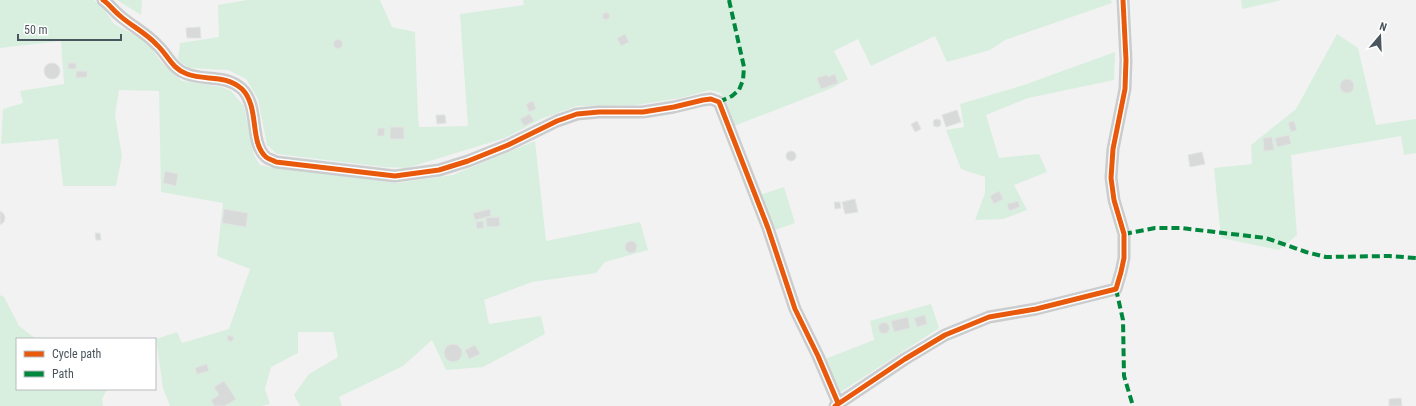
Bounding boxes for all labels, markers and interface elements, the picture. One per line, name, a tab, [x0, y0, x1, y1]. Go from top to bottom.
scale bar	[18, 16, 121, 42]
north arrow	[1360, 16, 1400, 56]
text: N	[1378, 20, 1389, 34]
text: 50 m	[24, 23, 48, 37]
legend	[16, 338, 156, 390]
text: Cycle path	[52, 347, 102, 361]
text: Path	[52, 367, 74, 381]

